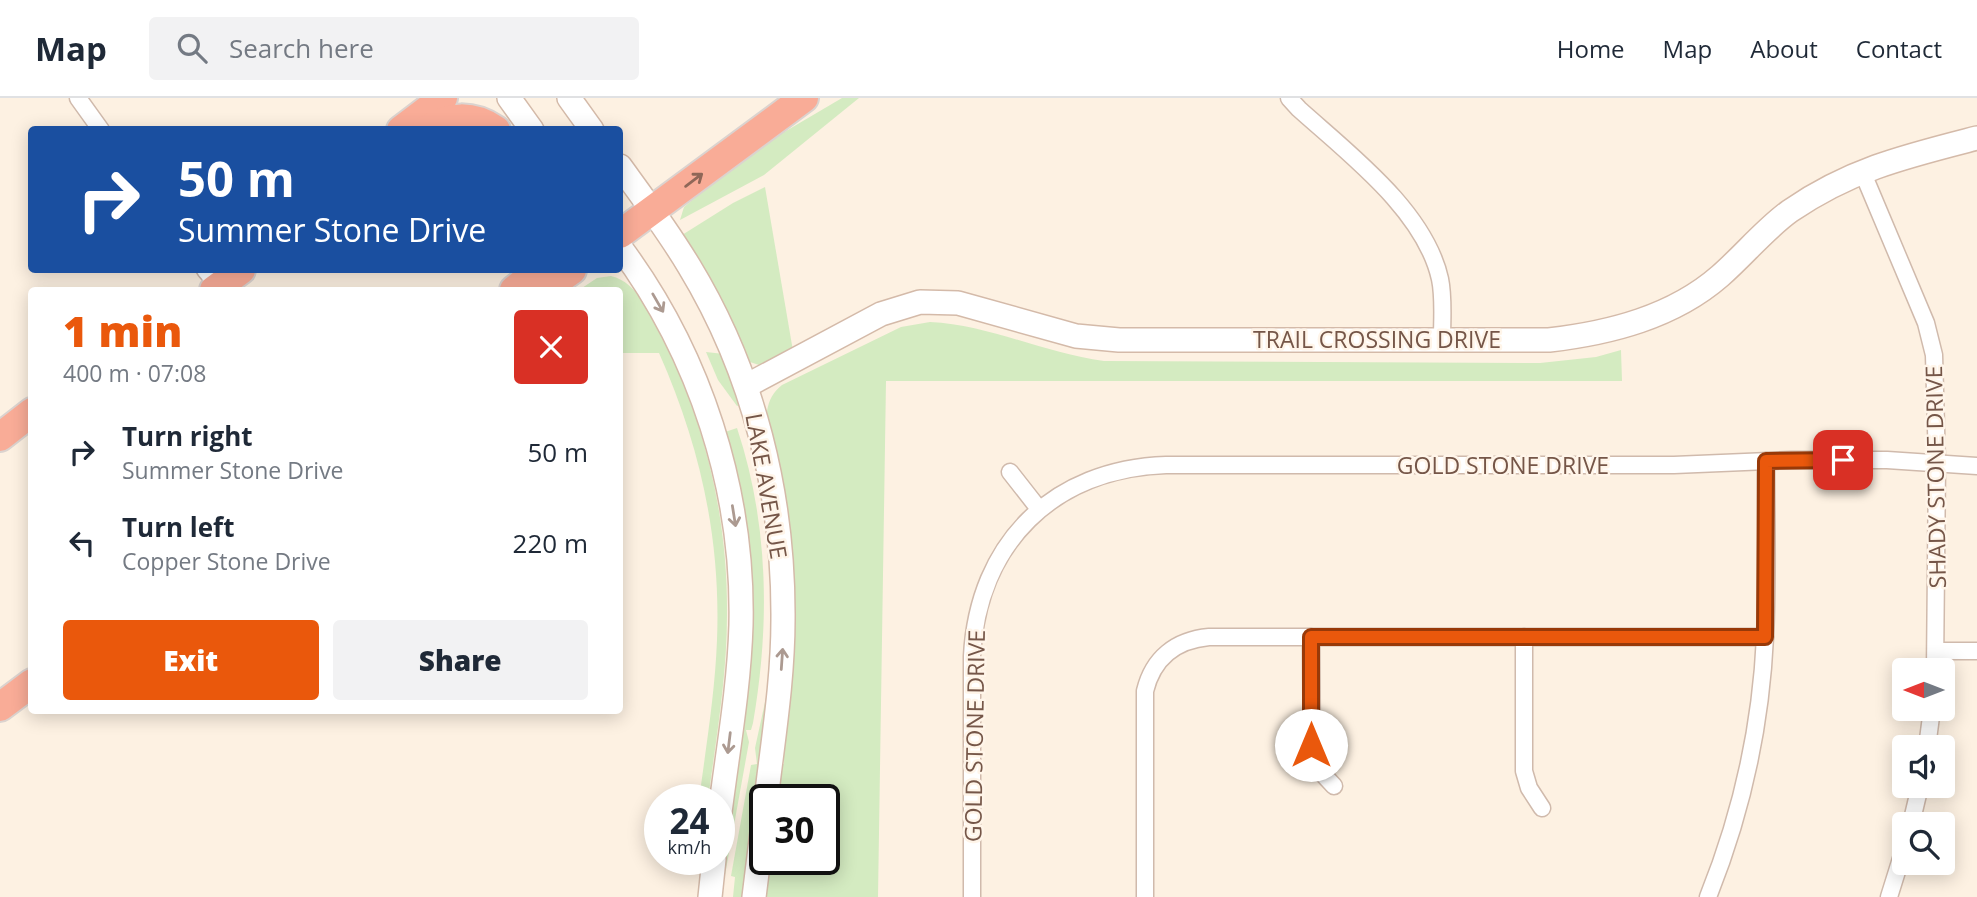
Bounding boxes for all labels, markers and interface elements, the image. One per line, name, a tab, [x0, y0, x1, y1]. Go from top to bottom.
search box	[149, 17, 639, 80]
text: Map	[35, 26, 107, 71]
icon: search	[173, 29, 211, 67]
text: Search here	[229, 30, 374, 66]
text: Home	[1557, 32, 1625, 65]
text: Map	[1663, 32, 1712, 65]
text: About	[1750, 32, 1818, 65]
text: Contact	[1856, 32, 1942, 65]
text: 50 m	[178, 145, 295, 211]
icon: right	[63, 154, 154, 245]
one-way arrow	[685, 172, 703, 187]
text: Summer Stone Drive	[178, 208, 486, 251]
one-way arrow	[651, 293, 665, 313]
text: 1 min	[63, 302, 182, 359]
button: close	[514, 310, 588, 384]
street label: TRAIL CROSSING DRIVE	[1253, 323, 1501, 355]
text: 400 m · 07:08	[63, 357, 206, 389]
street label: SHADY STONE DRIVE	[1917, 365, 1953, 589]
street label: LAKE AVENUE	[738, 411, 796, 561]
text: Turn right	[122, 418, 253, 454]
pin	[1813, 430, 1873, 490]
icon: right	[63, 433, 101, 471]
text: 50 m	[527, 434, 588, 470]
icon: arrive	[1824, 441, 1862, 479]
street label: GOLD STONE DRIVE	[1397, 449, 1609, 481]
text: Summer Stone Drive	[122, 454, 344, 486]
one-way arrow	[728, 505, 741, 527]
text: Turn left	[122, 509, 234, 545]
icon: left	[63, 524, 101, 562]
text: 220 m	[513, 525, 588, 561]
text: Copper Stone Drive	[122, 545, 331, 577]
button: Exit	[63, 620, 319, 700]
button: Share	[333, 620, 588, 700]
street label: GOLD STONE DRIVE	[956, 630, 992, 842]
one-way arrow	[776, 648, 789, 671]
north arrow	[1892, 658, 1955, 721]
map controls	[1892, 658, 1955, 875]
position arrow	[1274, 708, 1348, 782]
one-way arrow	[722, 731, 735, 754]
button: sound	[1892, 735, 1955, 798]
speed limit sign: 30	[749, 784, 840, 875]
text: 24	[669, 797, 710, 844]
button: search	[1892, 812, 1955, 875]
text: km/h	[668, 835, 711, 859]

